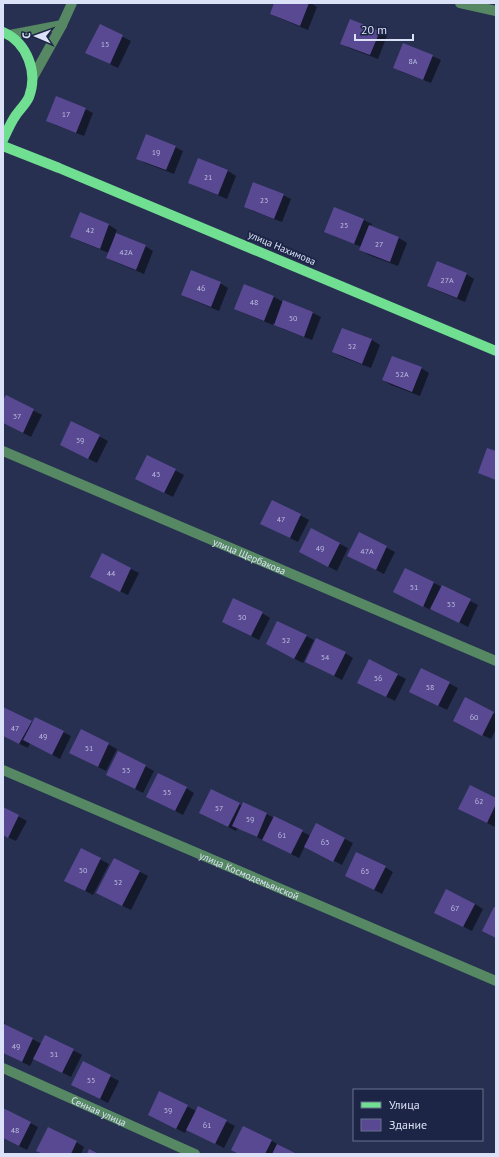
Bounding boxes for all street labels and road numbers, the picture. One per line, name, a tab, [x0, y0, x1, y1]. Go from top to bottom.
street label: улица Нахимова	[246, 228, 318, 268]
street label: улица Щербакова	[211, 535, 288, 577]
street label: улица Космодемьянской	[198, 848, 301, 902]
street label: Сенная улица	[69, 1093, 129, 1129]

